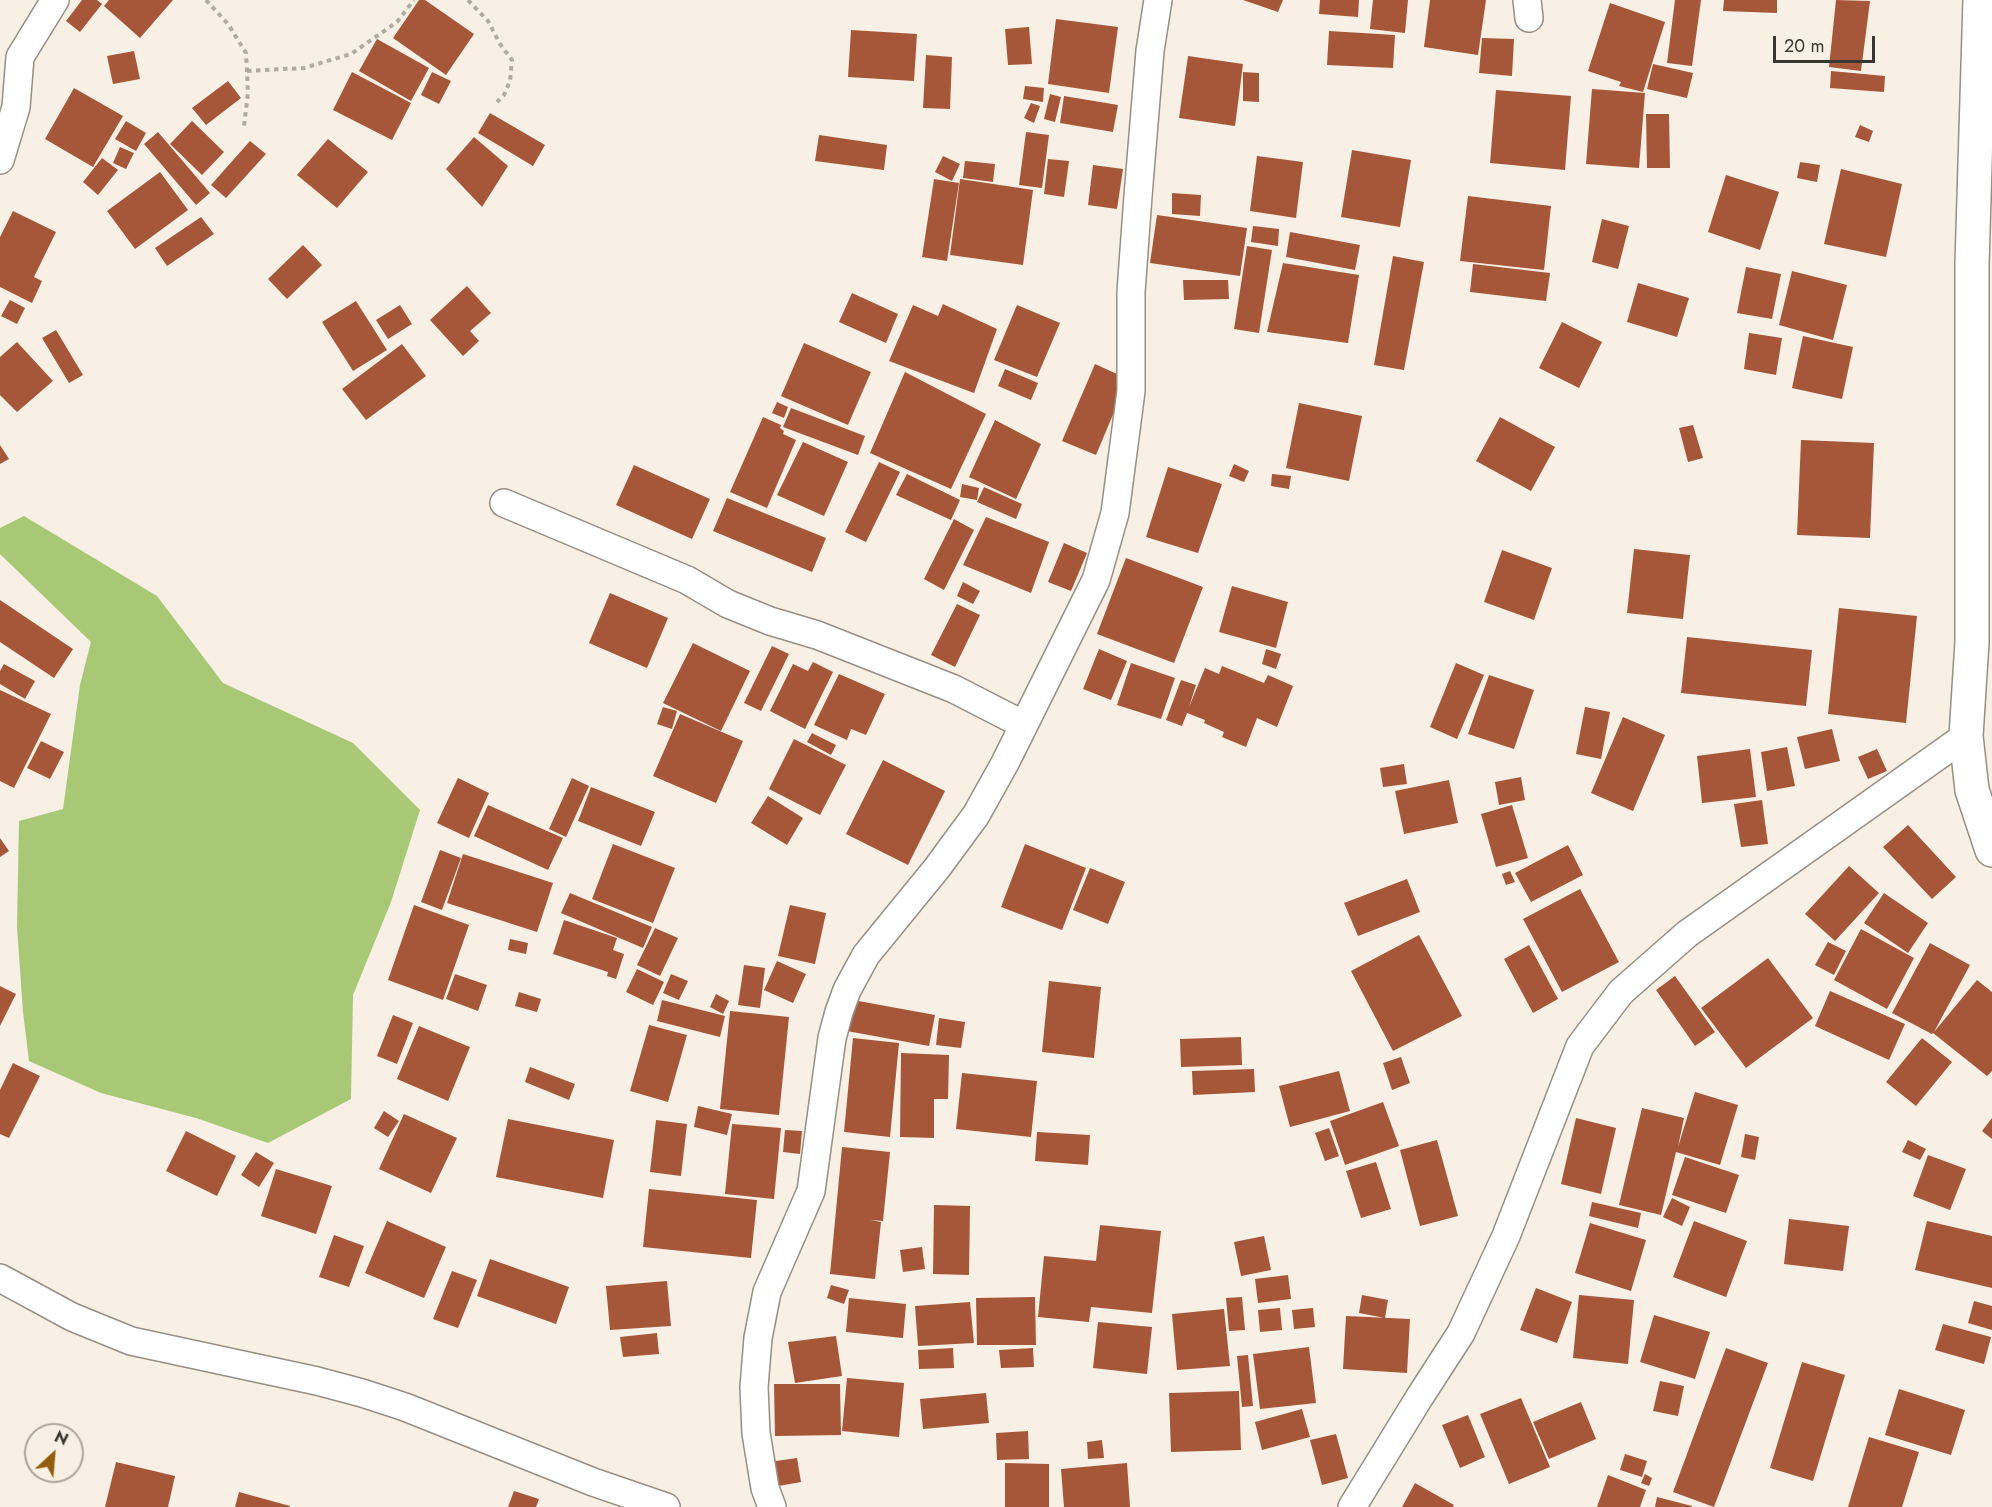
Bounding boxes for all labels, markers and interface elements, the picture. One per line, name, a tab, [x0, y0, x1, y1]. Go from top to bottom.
scale bar	[1776, 24, 1878, 62]
text: 20 m	[1784, 33, 1824, 59]
north arrow	[24, 1423, 84, 1483]
text: N	[50, 1425, 72, 1451]

